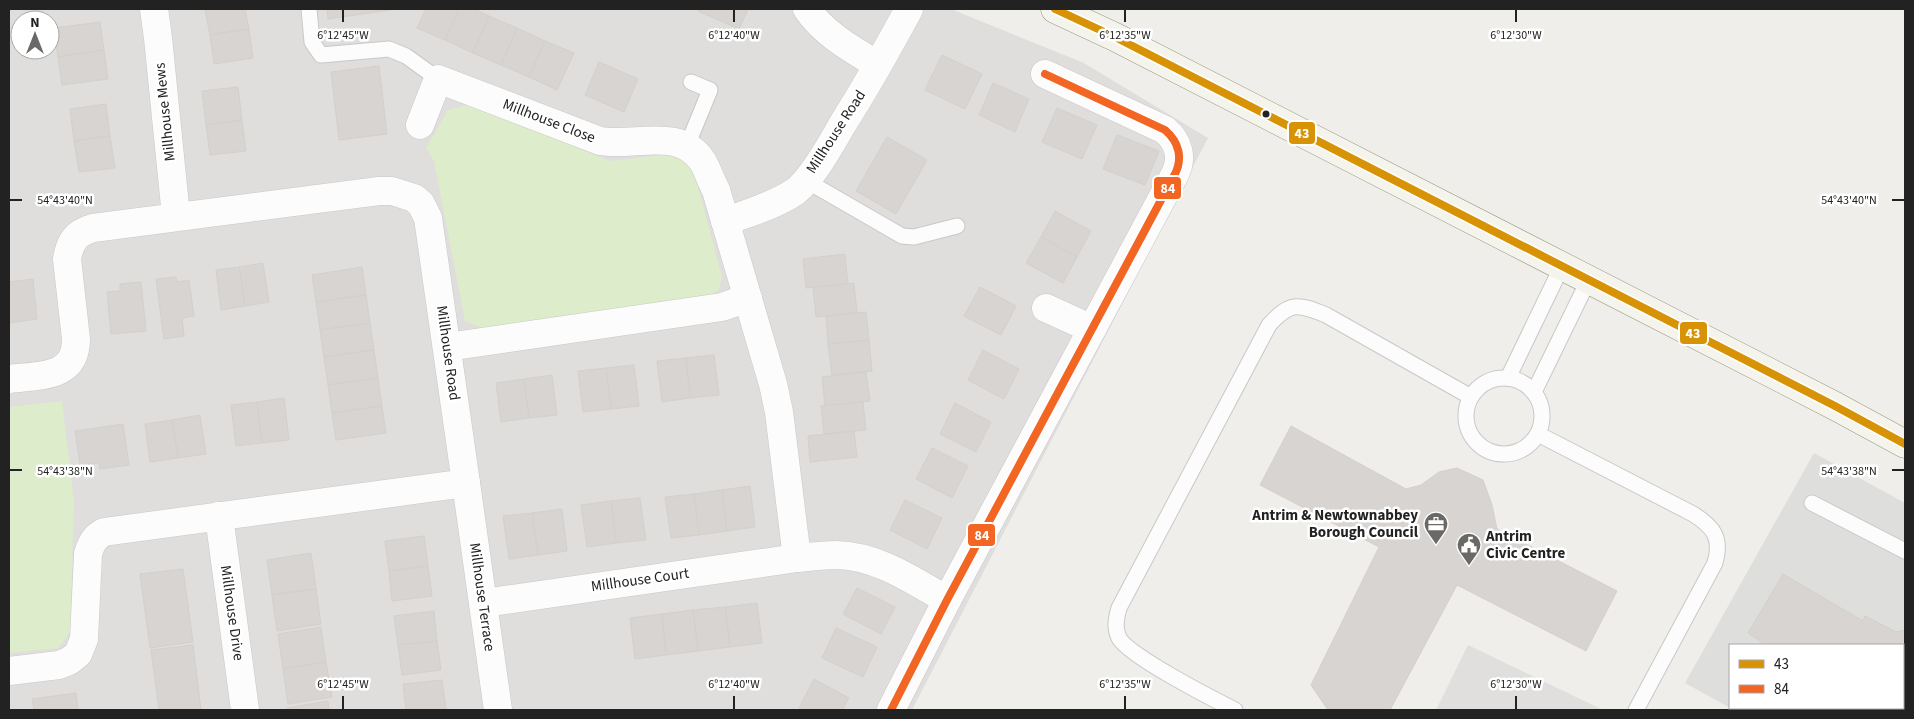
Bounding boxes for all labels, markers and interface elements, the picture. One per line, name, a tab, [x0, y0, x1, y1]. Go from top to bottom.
north arrow	[10, 10, 60, 60]
text: N	[30, 13, 40, 33]
text: 6°12'45"W	[317, 27, 369, 44]
text: 6°12'40"W	[708, 27, 760, 44]
text: 6°12'35"W	[1099, 27, 1151, 44]
text: 6°12'30"W	[1490, 27, 1542, 44]
street label: Millhouse Mews	[149, 62, 181, 162]
street label: Millhouse Road	[801, 86, 871, 178]
street label: Millhouse Close	[500, 94, 598, 148]
unlabelled marker	[1261, 109, 1271, 119]
line badge: 43	[1288, 121, 1316, 145]
text: 43	[1295, 124, 1309, 144]
line badge: 84	[1153, 176, 1182, 200]
text: 84	[1161, 179, 1176, 199]
text: 54°43'40"N	[37, 192, 93, 209]
text: 54°43'40"N	[1821, 192, 1877, 209]
street label: Millhouse Road	[431, 304, 465, 402]
line badge: 43	[1679, 321, 1708, 345]
text: 43	[1686, 324, 1700, 344]
text: 54°43'38"N	[37, 463, 93, 480]
text: 54°43'38"N	[1821, 463, 1877, 480]
place label: Antrim & Newtownabbey Borough Council	[1251, 505, 1419, 543]
office icon: Antrim & Newtownabbey Borough Council	[1423, 511, 1449, 545]
line badge: 84	[967, 523, 996, 547]
text: 84	[975, 526, 990, 546]
place label: Antrim Civic Centre	[1485, 526, 1566, 564]
public building icon: Antrim Civic Centre	[1456, 532, 1482, 566]
street label: Millhouse Terrace	[464, 541, 500, 653]
street label: Millhouse Court	[590, 563, 690, 597]
street label: Millhouse Drive	[215, 564, 249, 662]
legend	[1729, 644, 1904, 709]
text: 43	[1774, 654, 1789, 675]
text: 6°12'45"W	[317, 676, 369, 693]
text: 6°12'40"W	[708, 676, 760, 693]
text: 6°12'35"W	[1099, 676, 1151, 693]
text: 6°12'30"W	[1490, 676, 1542, 693]
text: 84	[1774, 679, 1789, 700]

